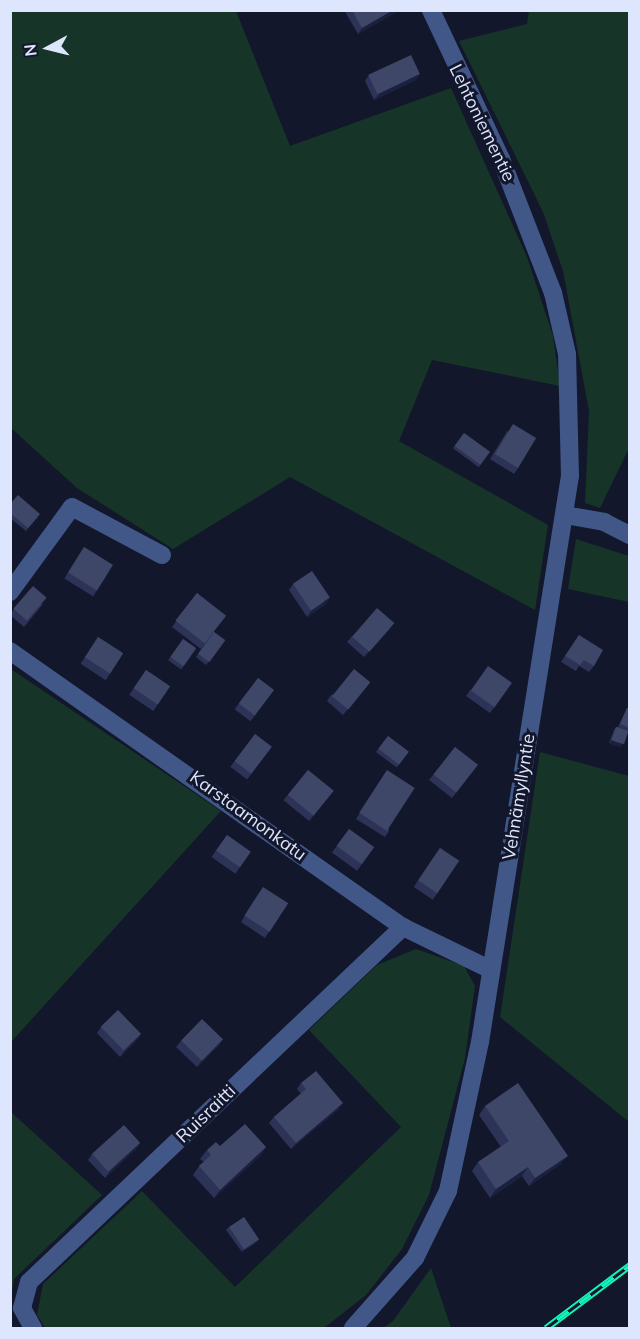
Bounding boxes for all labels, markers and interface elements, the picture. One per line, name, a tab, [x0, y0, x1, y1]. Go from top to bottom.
north arrow	[18, 18, 78, 78]
text: N	[19, 43, 41, 57]
street label: Lehtoniementie	[444, 61, 520, 185]
street label: Vehnämyllyntie	[498, 732, 540, 862]
street label: Karstaamonkatu	[186, 767, 310, 865]
street label: Ruisraitti	[172, 1080, 240, 1148]

